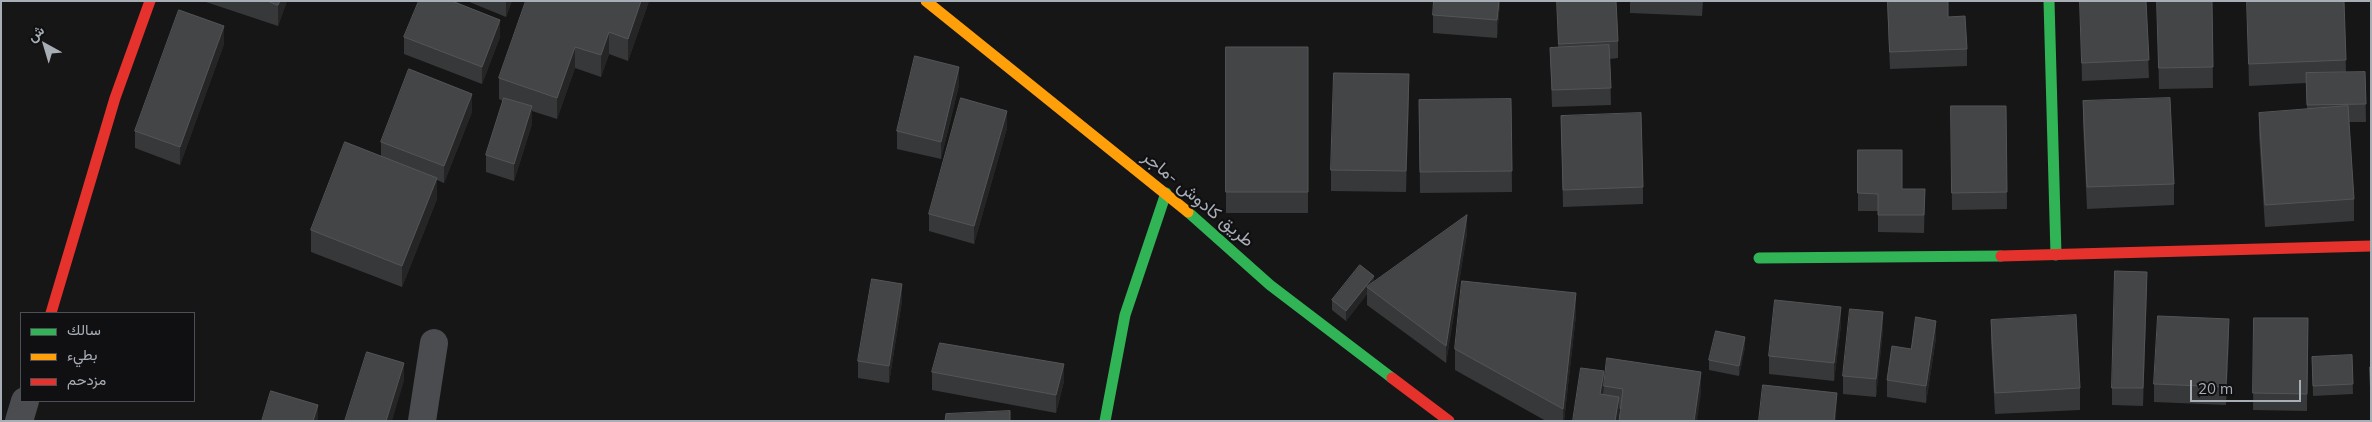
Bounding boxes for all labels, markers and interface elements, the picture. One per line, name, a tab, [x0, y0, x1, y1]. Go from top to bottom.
north arrow	[20, 20, 70, 70]
text: ش	[23, 21, 48, 46]
street label: طريق كادوش -ماجر	[1138, 146, 1258, 252]
legend	[20, 312, 195, 402]
text: سالك	[67, 320, 101, 339]
text: بطيء	[67, 345, 97, 364]
text: مزدحم	[67, 370, 106, 389]
scale bar	[2192, 370, 2303, 402]
text: 20 m	[2198, 379, 2233, 398]

